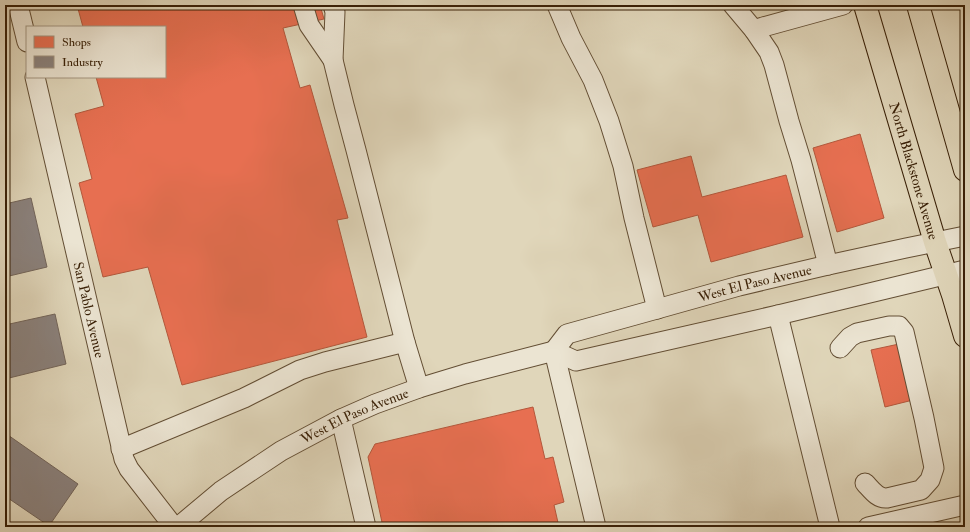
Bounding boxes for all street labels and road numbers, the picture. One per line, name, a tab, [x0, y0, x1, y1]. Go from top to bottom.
street label: North Blackstone Avenue	[886, 100, 942, 242]
street label: San Pablo Avenue	[70, 260, 109, 360]
street label: West El Paso Avenue	[695, 261, 813, 306]
street label: West El Paso Avenue	[297, 384, 411, 448]

